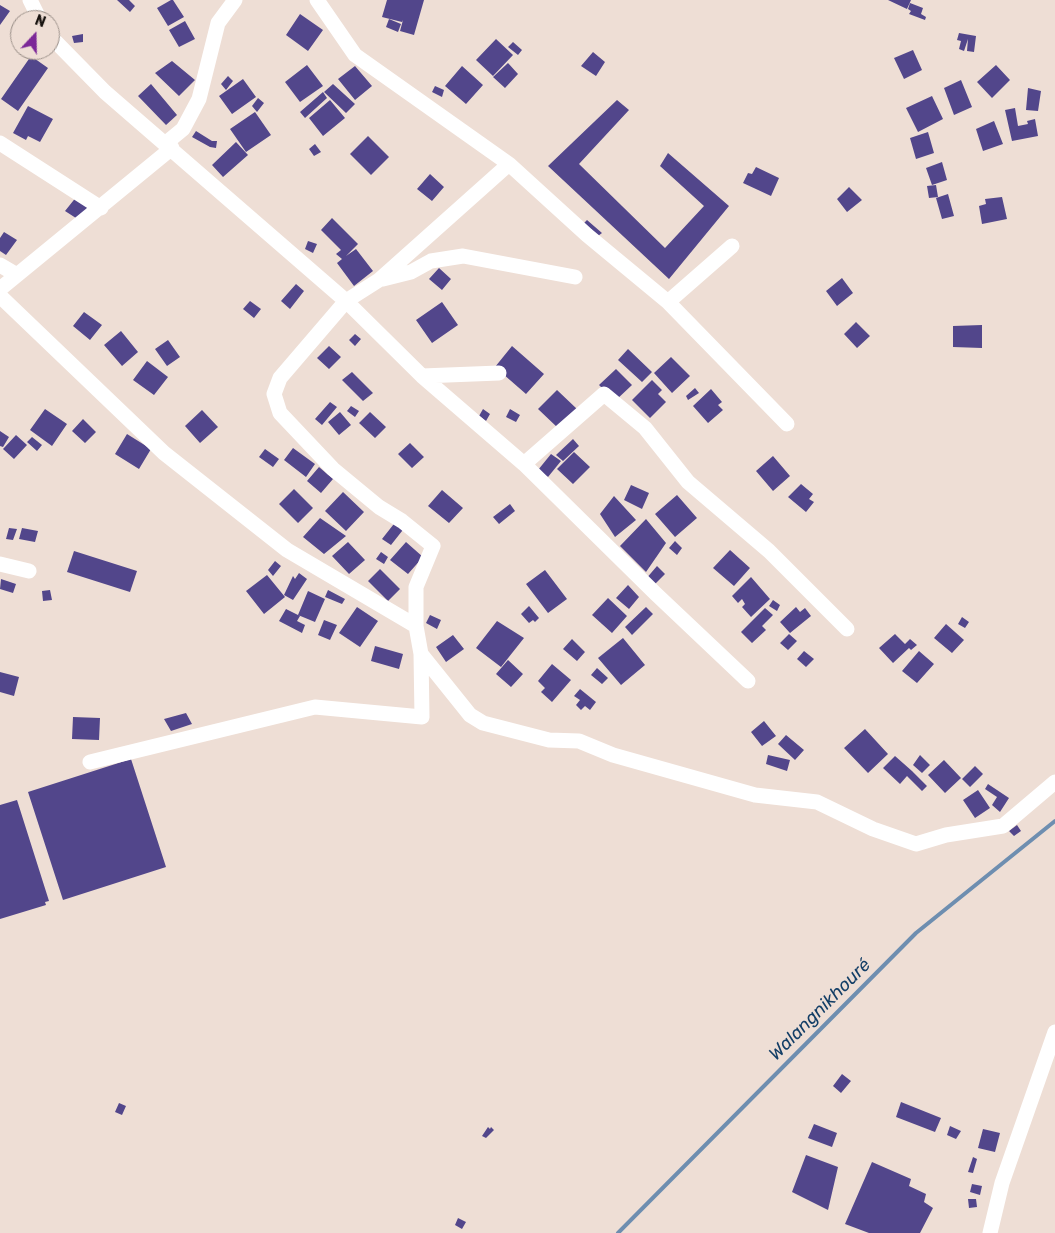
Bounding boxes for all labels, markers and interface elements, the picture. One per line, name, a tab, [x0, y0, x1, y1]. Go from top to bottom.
north arrow	[10, 10, 60, 60]
text: N	[32, 12, 48, 31]
water label: Walangnikhouré	[765, 955, 875, 1065]

